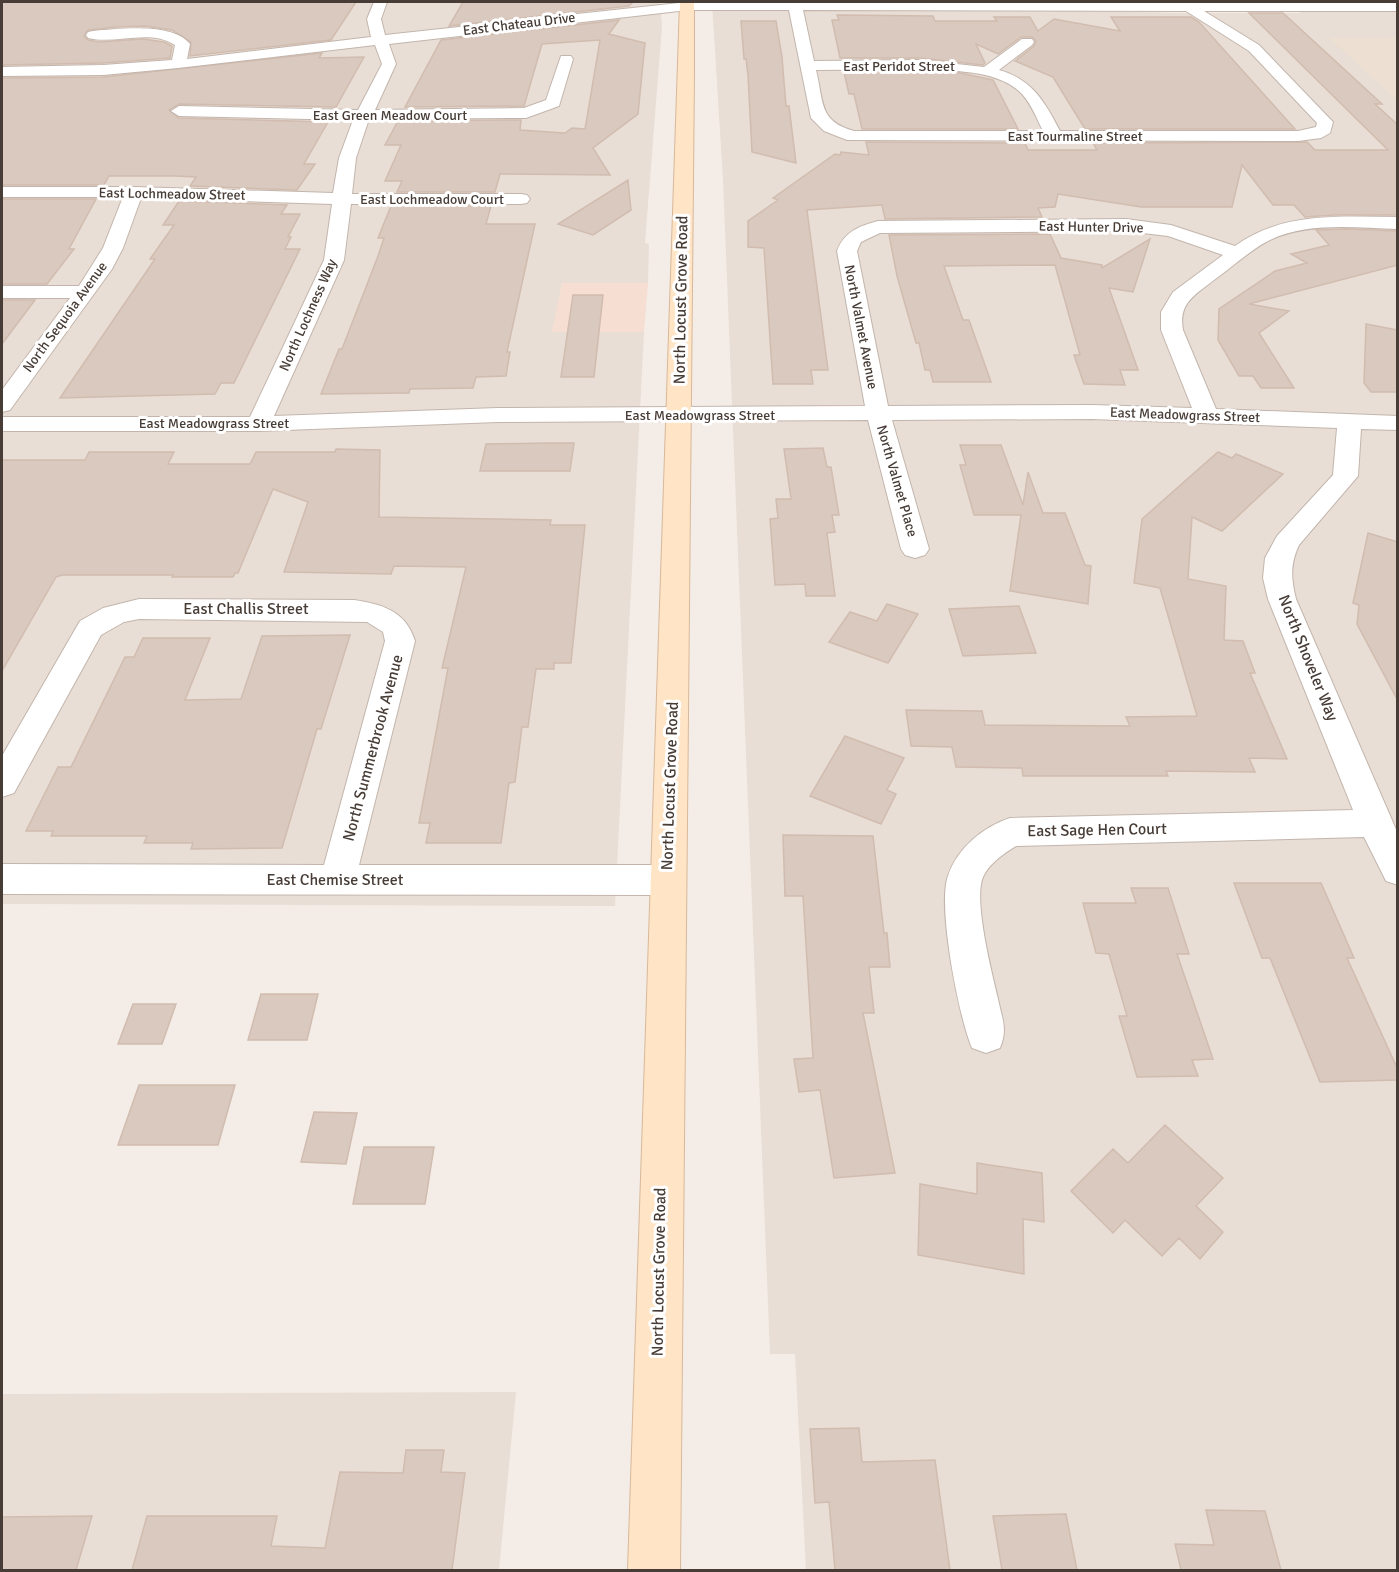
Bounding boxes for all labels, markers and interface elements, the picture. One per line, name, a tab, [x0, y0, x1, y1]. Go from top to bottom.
street label: East Chateau Drive	[462, 9, 576, 39]
street label: East Peridot Street	[843, 58, 955, 75]
street label: East Green Meadow Court	[313, 107, 467, 124]
street label: East Tourmaline Street	[1007, 128, 1143, 145]
street label: East Lochmeadow Street	[98, 184, 246, 204]
street label: East Lochmeadow Court	[360, 191, 504, 208]
street label: North Locust Grove Road	[670, 215, 692, 385]
street label: East Hunter Drive	[1038, 218, 1144, 236]
street label: North Lochness Way	[276, 256, 341, 374]
street label: North Sequoia Avenue	[19, 258, 111, 376]
street label: North Valmet Avenue	[841, 263, 881, 391]
street label: East Meadowgrass Street	[1110, 404, 1261, 426]
street label: East Meadowgrass Street	[625, 407, 775, 424]
street label: East Meadowgrass Street	[139, 415, 289, 432]
street label: North Valmet Place	[873, 423, 921, 539]
street label: North Shoveler Way	[1274, 592, 1343, 725]
street label: East Challis Street	[183, 599, 309, 619]
street label: North Summerbrook Avenue	[338, 652, 408, 844]
street label: North Locust Grove Road	[657, 701, 683, 871]
street label: East Sage Hen Court	[1027, 819, 1167, 841]
street label: East Chemise Street	[267, 870, 404, 890]
street label: North Locust Grove Road	[648, 1187, 670, 1357]

